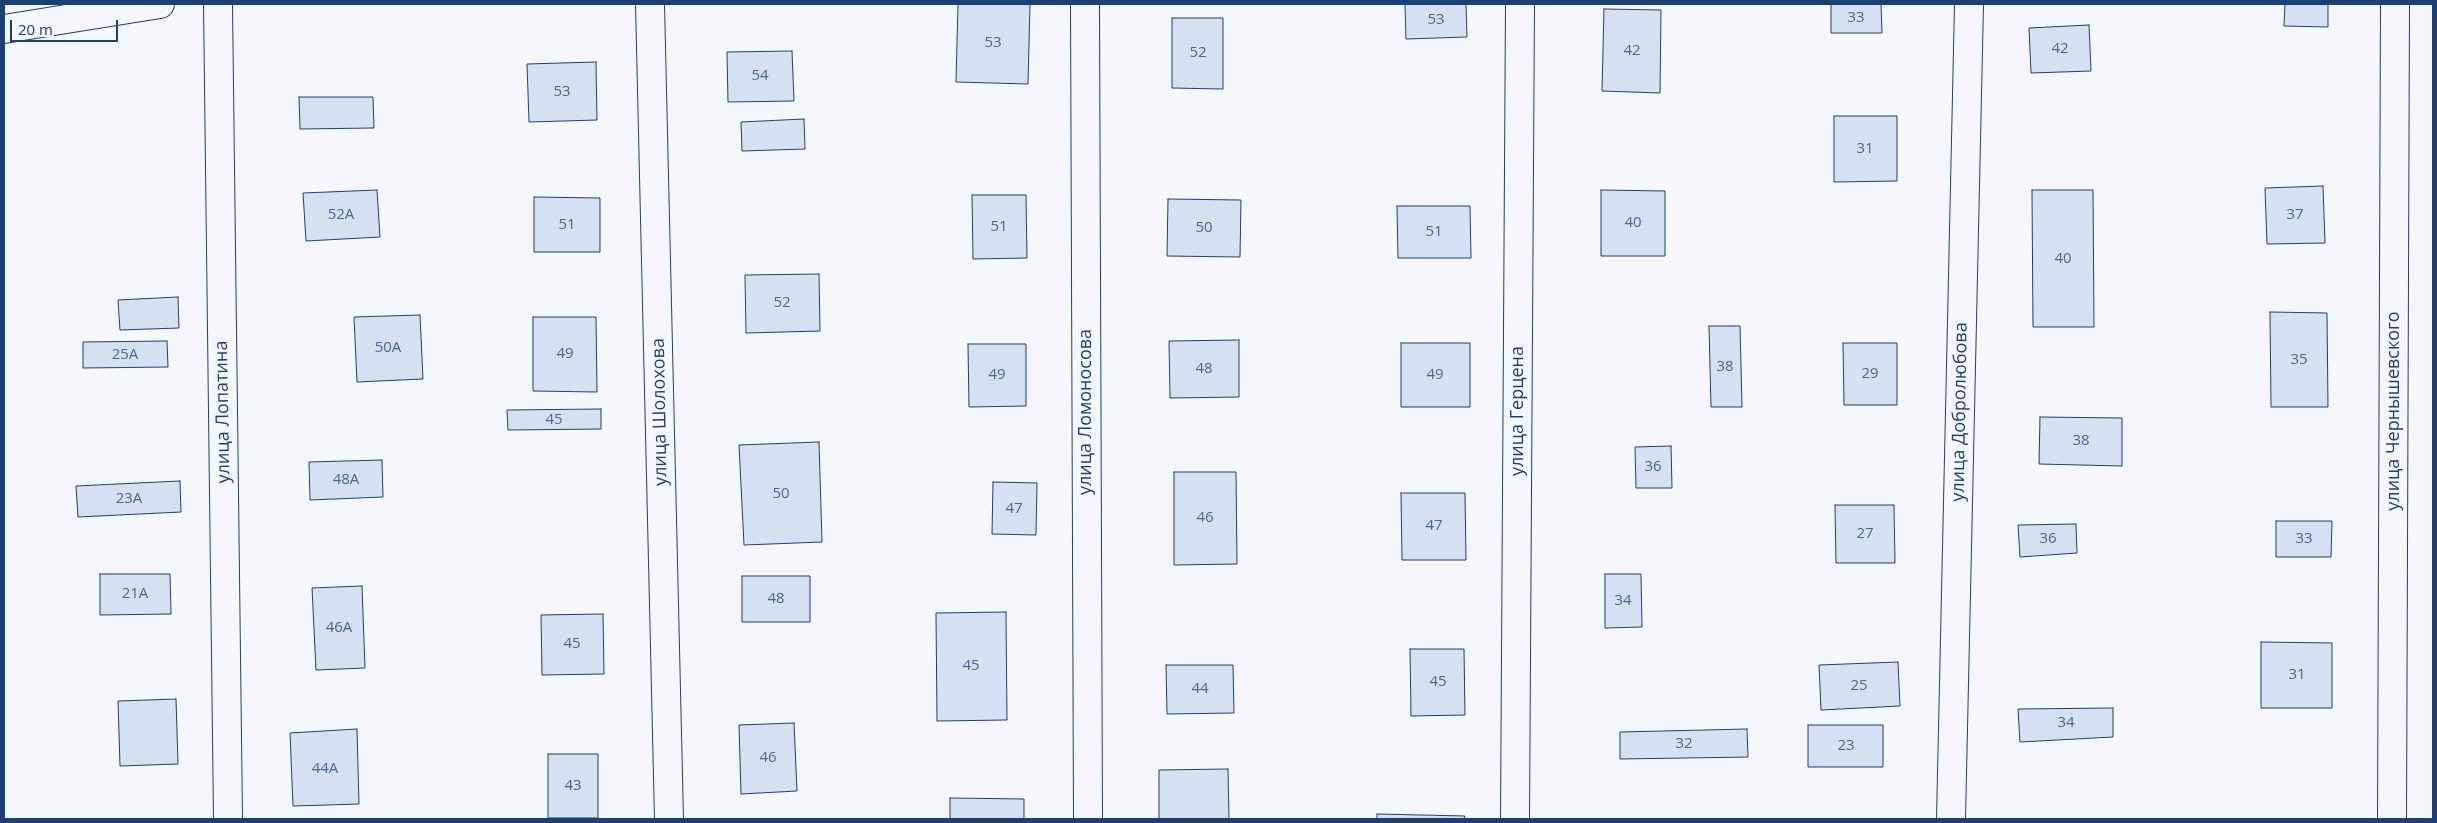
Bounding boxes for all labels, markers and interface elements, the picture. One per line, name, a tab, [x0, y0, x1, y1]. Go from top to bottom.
house number: 33	[1847, 9, 1865, 27]
scale bar	[12, 10, 120, 42]
house number: 53	[1427, 11, 1445, 29]
text: 20 m	[18, 19, 53, 39]
house number: 53	[984, 34, 1002, 52]
house number: 42	[2051, 40, 2069, 58]
house number: 42	[1623, 42, 1641, 60]
house number: 52	[1189, 44, 1207, 62]
house number: 54	[751, 67, 769, 85]
house number: 53	[553, 83, 571, 101]
house number: 31	[1856, 140, 1874, 158]
house number: 52А	[328, 206, 354, 224]
house number: 37	[2286, 206, 2304, 224]
house number: 40	[1624, 214, 1642, 232]
house number: 51	[558, 216, 576, 234]
house number: 51	[990, 218, 1008, 236]
house number: 50	[1195, 219, 1213, 237]
house number: 51	[1425, 223, 1443, 241]
house number: 40	[2054, 250, 2072, 268]
house number: 52	[773, 294, 791, 312]
street label: улица Чернышевского	[2383, 311, 2405, 511]
street label: улица Добролюбова	[1948, 322, 1972, 502]
street label: улица Ломоносова	[1075, 329, 1097, 495]
street label: улица Шолохова	[648, 338, 672, 486]
house number: 50А	[375, 339, 401, 357]
street label: улица Лопатина	[211, 340, 235, 484]
house number: 49	[556, 345, 574, 363]
house number: 25А	[112, 346, 138, 364]
street label: улица Герцена	[1507, 346, 1529, 476]
house number: 35	[2290, 351, 2308, 369]
house number: 38	[1716, 358, 1734, 376]
house number: 48	[1195, 360, 1213, 378]
house number: 29	[1861, 365, 1879, 383]
house number: 49	[988, 366, 1006, 384]
house number: 49	[1426, 366, 1444, 384]
house number: 45	[545, 411, 563, 429]
house number: 38	[2072, 432, 2090, 450]
house number: 36	[1644, 458, 1662, 476]
house number: 48А	[333, 471, 359, 489]
house number: 50	[772, 485, 790, 503]
house number: 23А	[116, 490, 142, 508]
house number: 47	[1005, 500, 1023, 518]
house number: 46	[1196, 509, 1214, 527]
house number: 47	[1425, 517, 1443, 535]
house number: 27	[1856, 525, 1874, 543]
house number: 36	[2039, 530, 2057, 548]
house number: 33	[2295, 530, 2313, 548]
house number: 21А	[122, 585, 148, 603]
house number: 48	[767, 590, 785, 608]
house number: 34	[1614, 592, 1632, 610]
house number: 46А	[326, 619, 352, 637]
house number: 45	[563, 635, 581, 653]
house number: 45	[962, 657, 980, 675]
house number: 31	[2288, 666, 2306, 684]
house number: 45	[1429, 673, 1447, 691]
house number: 25	[1850, 677, 1868, 695]
house number: 44	[1191, 680, 1209, 698]
house number: 34	[2057, 714, 2075, 732]
house number: 32	[1675, 735, 1693, 753]
house number: 23	[1837, 737, 1855, 755]
house number: 46	[759, 749, 777, 767]
house number: 44А	[312, 760, 338, 778]
house number: 43	[564, 777, 582, 795]

